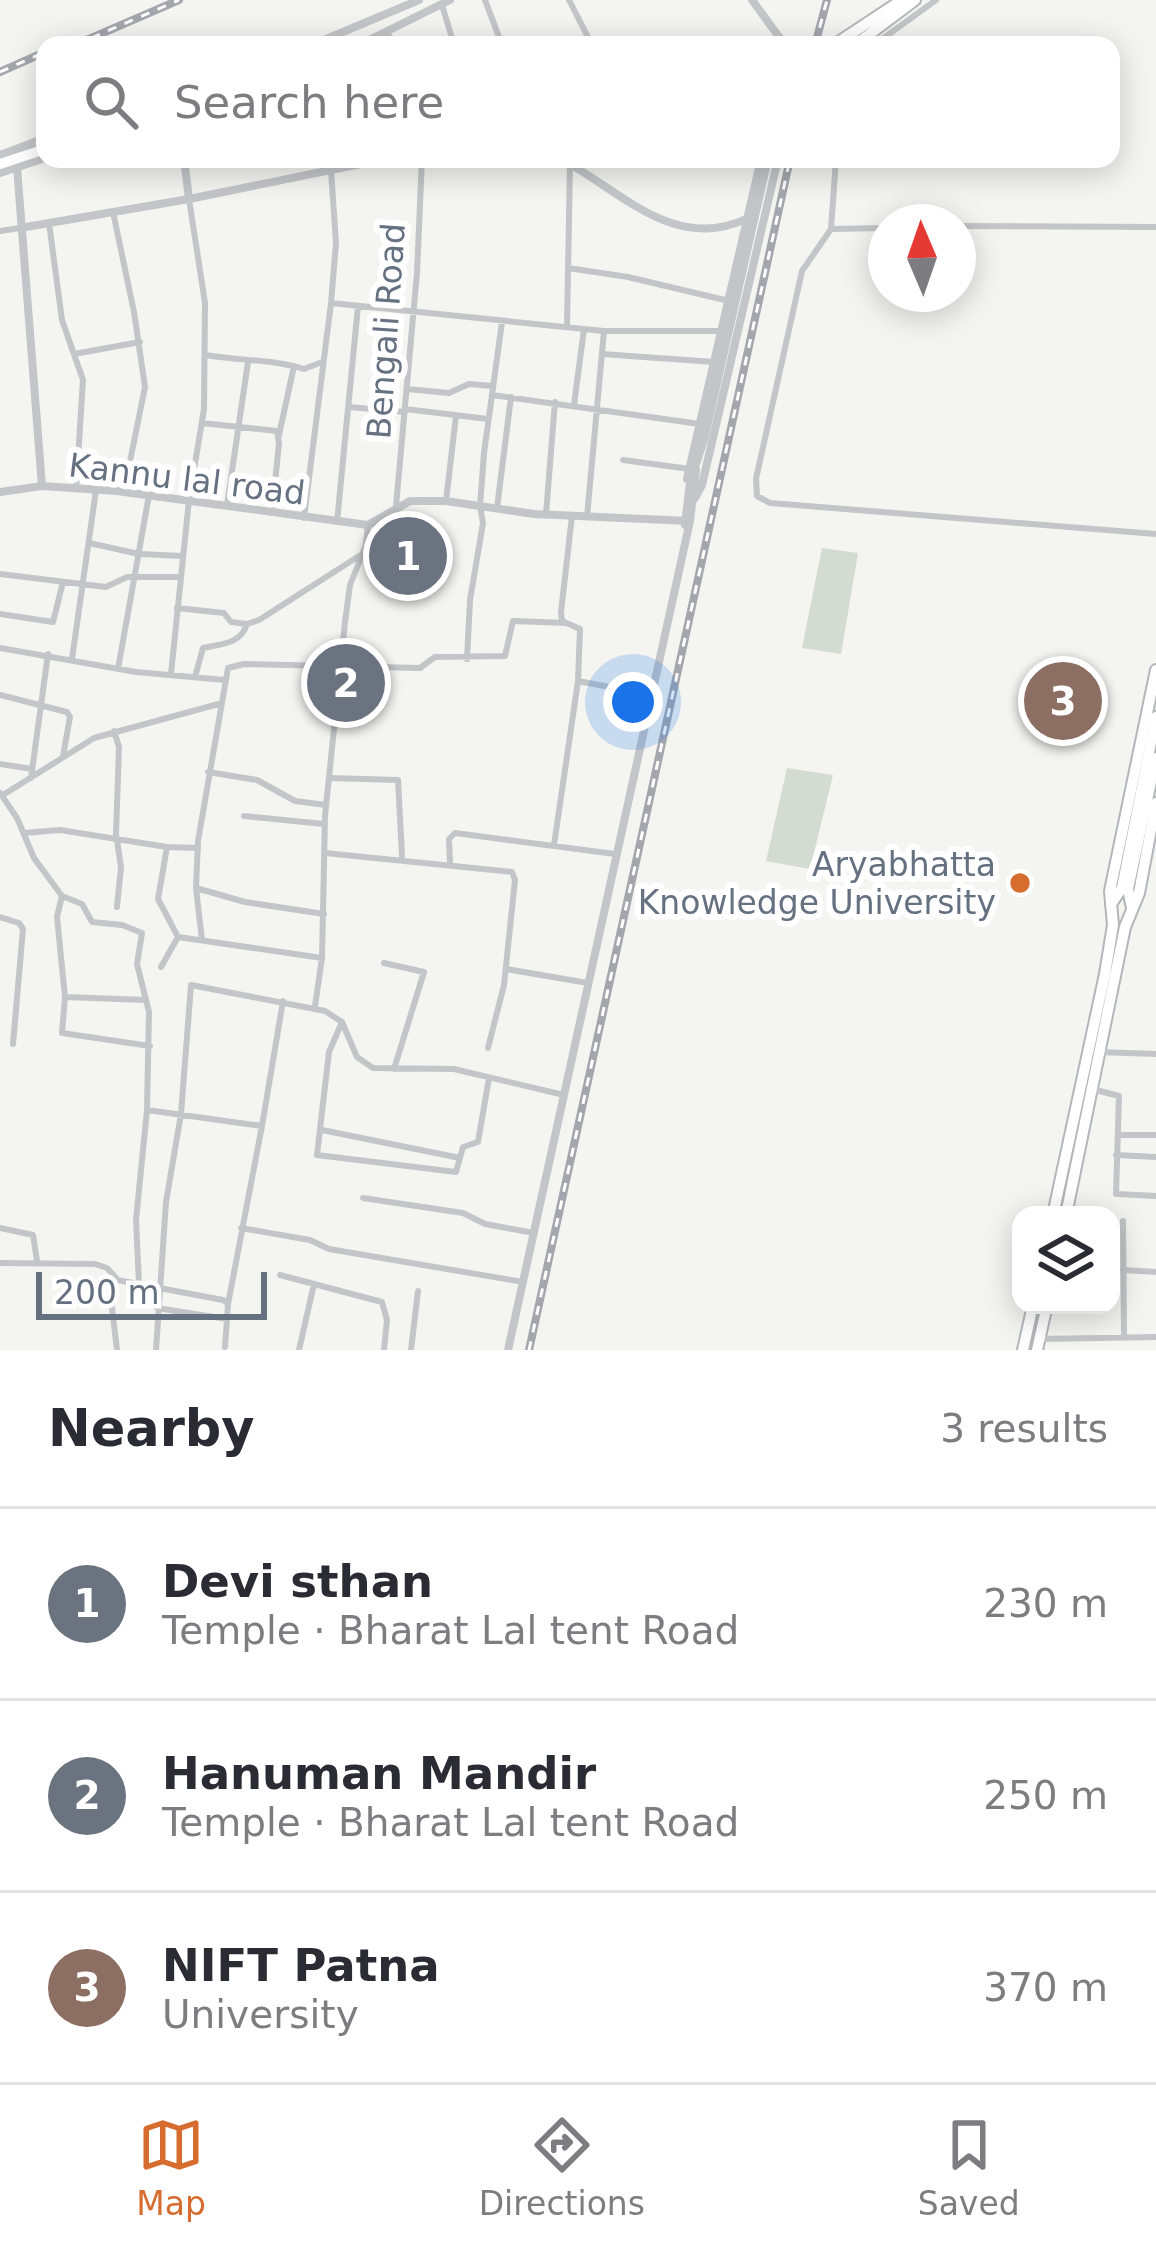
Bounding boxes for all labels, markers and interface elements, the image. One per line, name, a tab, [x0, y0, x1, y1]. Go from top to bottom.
search box	[36, 36, 1120, 168]
icon: search	[78, 69, 144, 135]
text: Search here	[174, 76, 444, 129]
north arrow	[868, 204, 976, 312]
street label: Bengali Road	[359, 222, 413, 440]
street label: Kannu lal road	[67, 445, 307, 513]
pin: 1	[369, 511, 447, 601]
pin: 2	[307, 638, 385, 728]
pin: 3	[1024, 656, 1102, 746]
your location	[603, 672, 663, 732]
place label: Aryabhatta Knowledge University	[638, 845, 996, 922]
marker: Aryabhatta Knowledge University	[1007, 870, 1033, 896]
map controls	[1012, 1206, 1120, 1314]
button: layers	[1012, 1206, 1120, 1314]
scale bar	[36, 1266, 267, 1319]
text: 200 m	[54, 1273, 160, 1312]
text: Nearby	[48, 1399, 255, 1458]
text: 3 results	[940, 1406, 1108, 1451]
text: Devi sthan	[162, 1555, 433, 1608]
text: 1	[73, 1581, 101, 1626]
text: 230 m	[983, 1581, 1108, 1626]
text: Temple · Bharat Lal tent Road	[162, 1608, 739, 1653]
text: Hanuman Mandir	[162, 1747, 596, 1800]
text: 2	[73, 1773, 101, 1818]
text: 250 m	[983, 1773, 1108, 1818]
text: Temple · Bharat Lal tent Road	[162, 1800, 739, 1845]
text: NIFT Patna	[162, 1939, 440, 1992]
text: 3	[73, 1965, 101, 2010]
text: 370 m	[983, 1965, 1108, 2010]
text: University	[162, 1992, 359, 2037]
tab: Map	[136, 2112, 206, 2223]
tab: Directions	[479, 2112, 645, 2223]
tab: Saved	[918, 2112, 1020, 2223]

